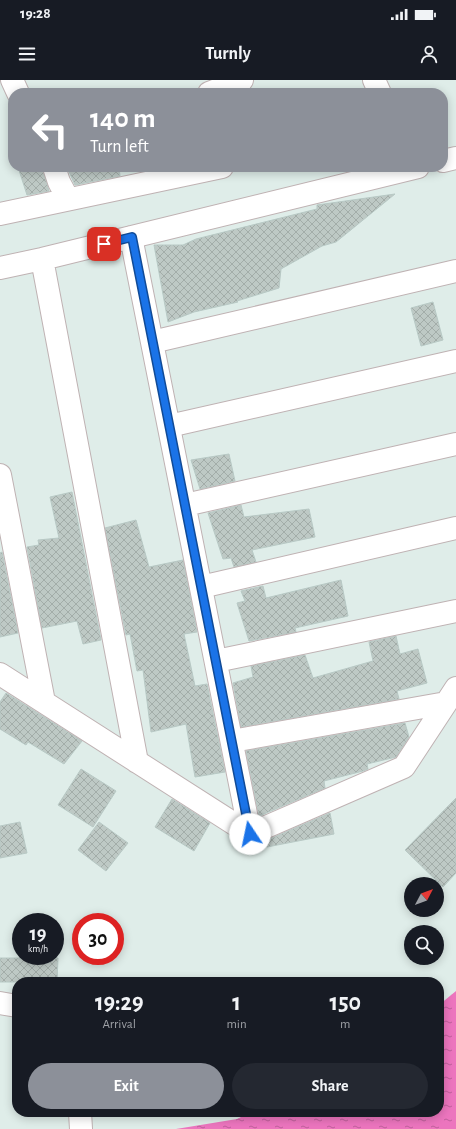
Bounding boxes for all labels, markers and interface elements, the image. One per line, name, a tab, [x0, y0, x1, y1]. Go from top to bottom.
text: 19:28	[20, 6, 51, 21]
icon: menu	[16, 43, 38, 65]
icon: person	[418, 43, 440, 65]
text: Turnly	[205, 45, 251, 63]
icon: left	[24, 104, 76, 156]
text: 140 m	[90, 105, 156, 133]
text: Turn left	[90, 138, 149, 156]
pin	[87, 227, 121, 261]
icon: arrive	[93, 233, 115, 255]
position arrow	[229, 813, 271, 855]
north arrow	[404, 877, 444, 917]
map controls	[404, 877, 444, 965]
speed limit sign: 30	[72, 913, 124, 965]
text: 19	[30, 924, 46, 944]
button: search	[404, 925, 444, 965]
text: km/h	[28, 944, 48, 954]
text: 19:29	[95, 991, 144, 1015]
text: 1	[232, 991, 241, 1015]
text: 150	[330, 991, 361, 1015]
text: Arrival	[102, 1018, 136, 1031]
text: min	[226, 1018, 247, 1031]
text: m	[340, 1018, 351, 1031]
button: Exit	[28, 1063, 224, 1109]
button: Share	[232, 1063, 428, 1109]

